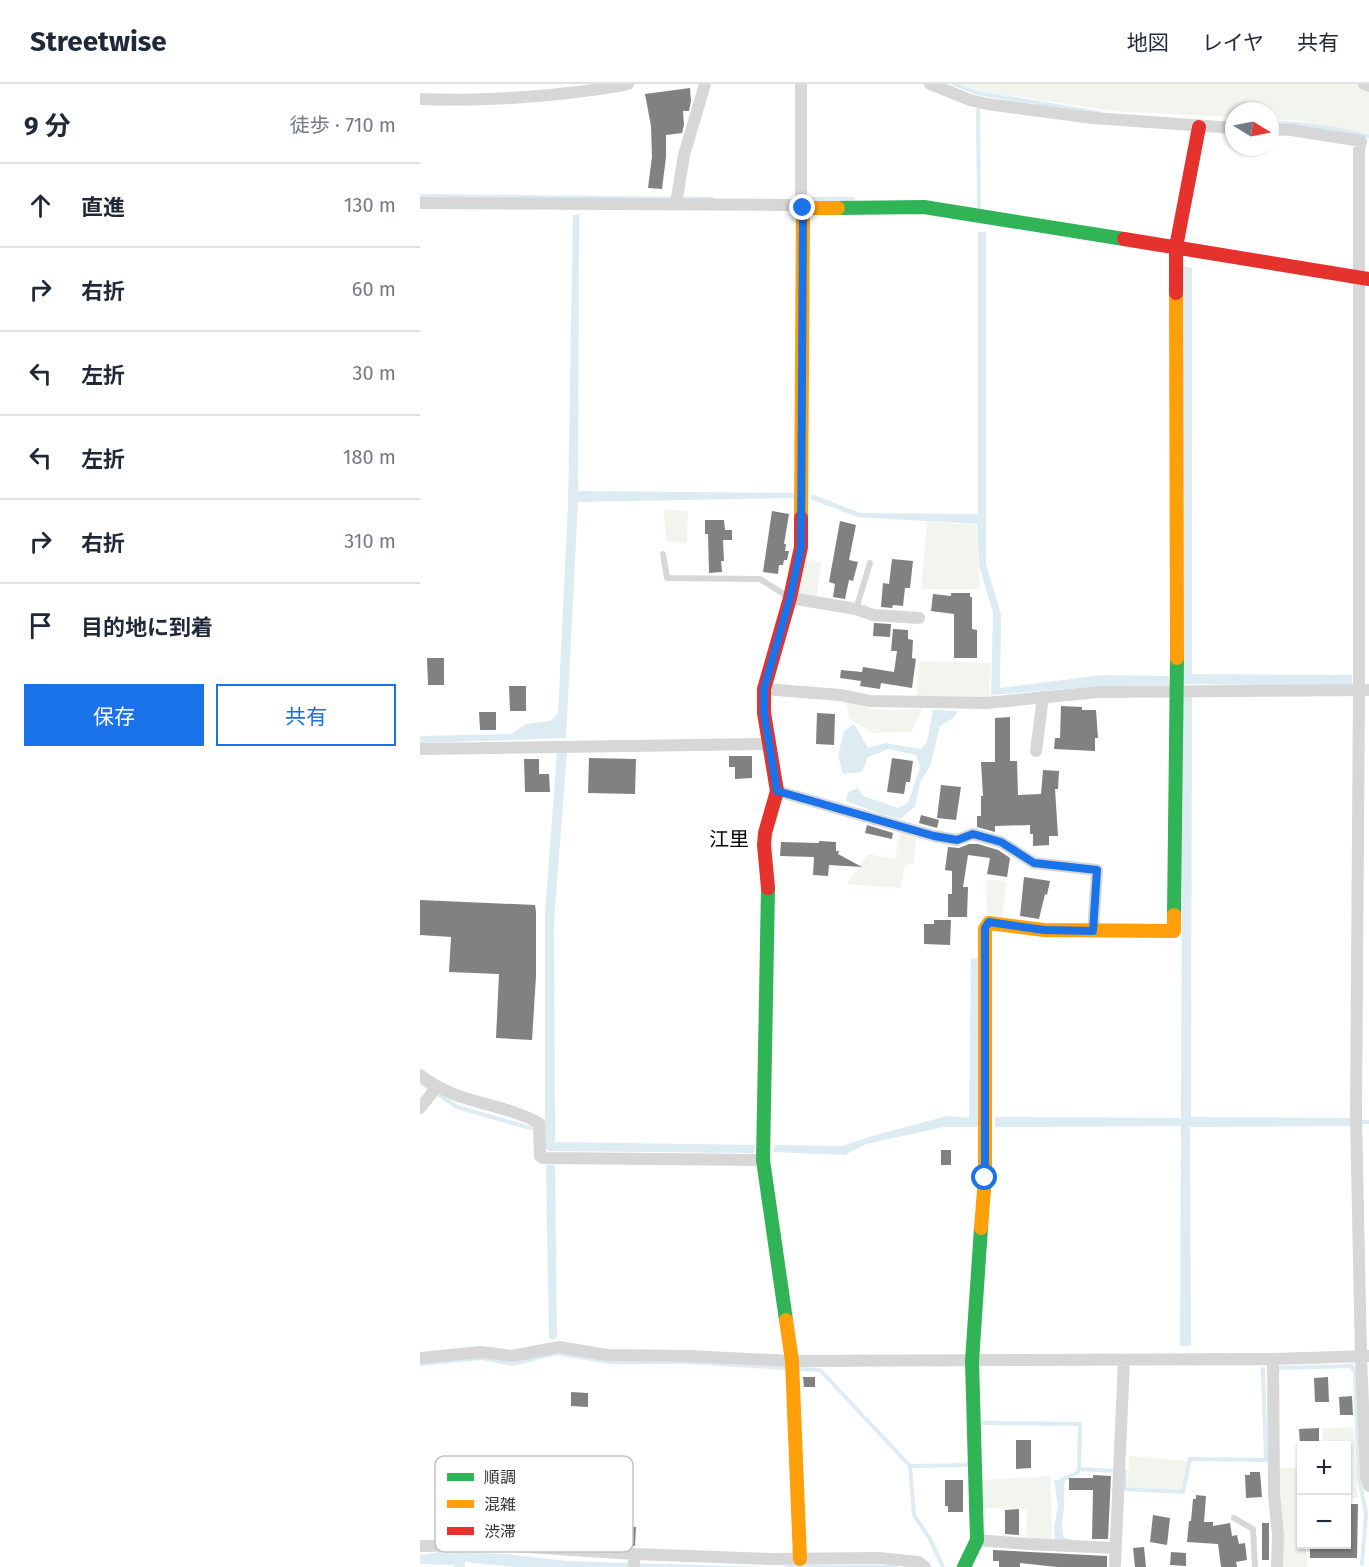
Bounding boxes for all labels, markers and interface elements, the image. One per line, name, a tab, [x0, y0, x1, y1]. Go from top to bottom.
text: Streetwise	[30, 25, 167, 58]
text: 地図	[1127, 30, 1169, 56]
text: レイヤ	[1202, 30, 1264, 56]
text: 共有	[1297, 30, 1339, 56]
north arrow	[1225, 102, 1279, 156]
text: 9 分	[24, 111, 71, 142]
text: 徒歩 · 710 m	[290, 113, 396, 137]
icon: ahead	[24, 189, 57, 222]
text: 130 m	[344, 193, 396, 217]
text: 直進	[81, 194, 125, 221]
route end	[789, 194, 815, 220]
icon: right	[24, 273, 57, 306]
text: 60 m	[352, 277, 396, 301]
text: 右折	[81, 278, 125, 305]
icon: left	[24, 357, 57, 390]
text: 30 m	[352, 361, 396, 385]
text: 左折	[81, 362, 125, 389]
icon: left	[24, 441, 57, 474]
text: 180 m	[343, 445, 396, 469]
text: 左折	[81, 446, 125, 473]
icon: right	[24, 525, 57, 558]
text: 310 m	[344, 529, 396, 553]
text: 右折	[81, 530, 125, 557]
icon: arrive	[24, 609, 57, 642]
text: 目的地に到着	[81, 614, 213, 641]
button: 保存	[24, 684, 204, 746]
button: 共有	[216, 684, 396, 746]
district label: 江里	[709, 827, 749, 851]
route start	[971, 1164, 997, 1190]
map controls	[1297, 1441, 1351, 1549]
button: +	[1297, 1441, 1351, 1495]
legend	[435, 1456, 633, 1552]
text: 順調	[484, 1468, 516, 1487]
text: 混雑	[484, 1495, 516, 1514]
button: −	[1297, 1495, 1351, 1549]
text: 渋滞	[484, 1522, 516, 1541]

